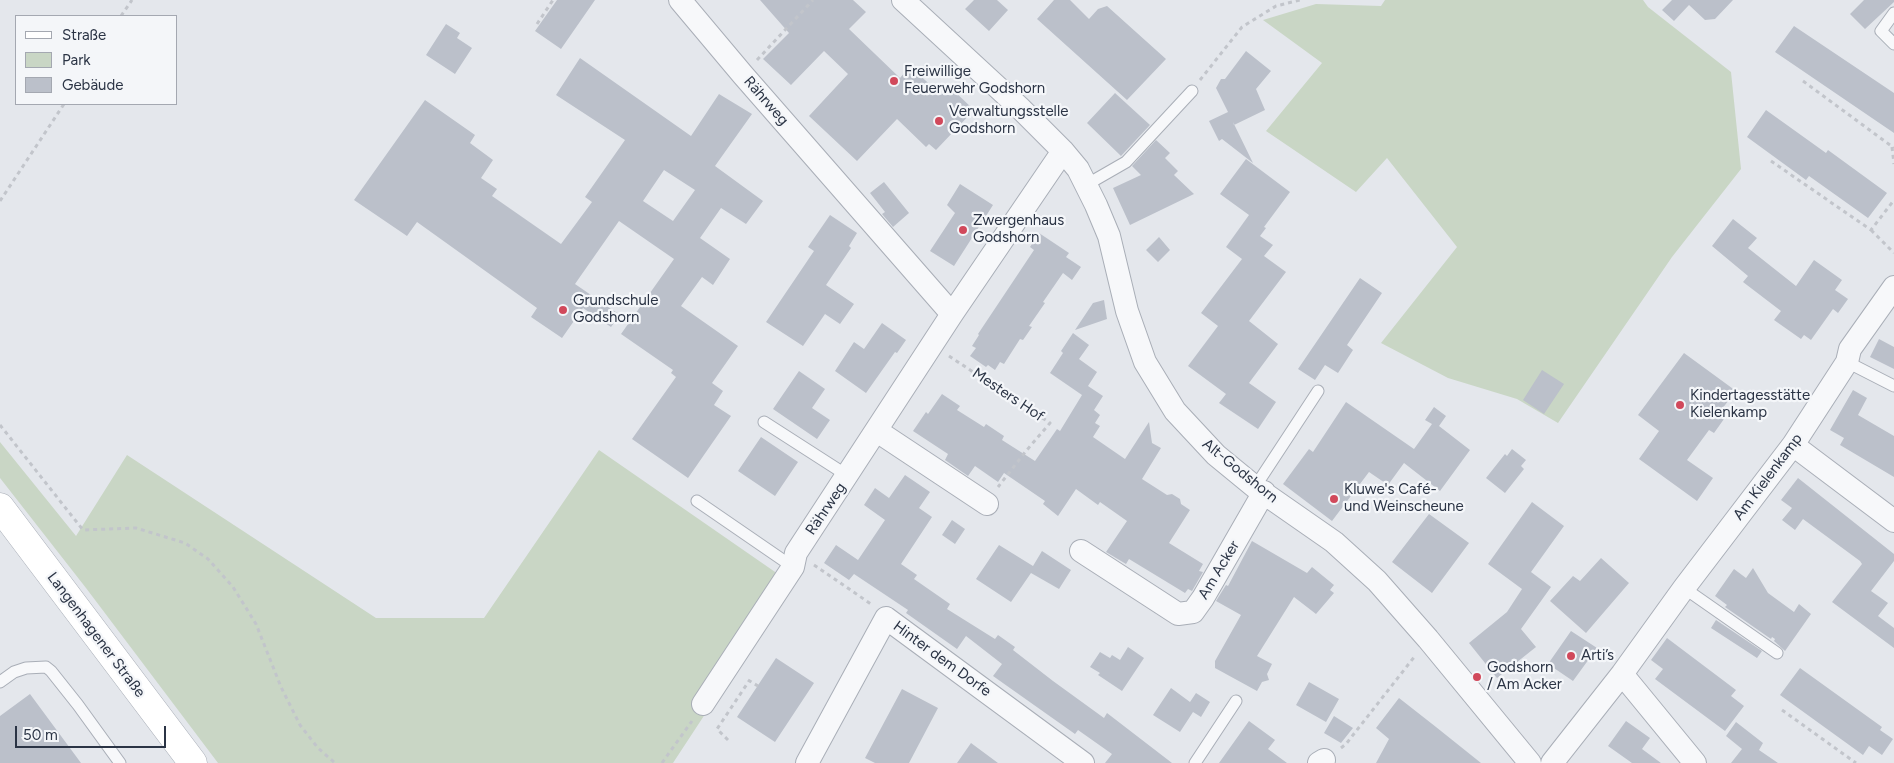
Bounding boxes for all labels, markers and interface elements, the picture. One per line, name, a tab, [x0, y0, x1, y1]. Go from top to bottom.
legend	[15, 15, 178, 105]
text: Straße	[62, 26, 106, 44]
text: Park	[62, 51, 91, 69]
place label: Freiwillige Feuerwehr Godshorn	[904, 63, 1045, 98]
street label: Rährweg	[740, 73, 792, 129]
marker: Freiwillige Feuerwehr Godshorn	[888, 75, 900, 87]
text: Gebäude	[62, 76, 123, 94]
place label: Verwaltungsstelle Godshorn	[949, 103, 1068, 138]
marker: Verwaltungsstelle Godshorn	[933, 115, 945, 127]
place label: Zwergenhaus Godshorn	[973, 212, 1064, 247]
marker: Zwergenhaus Godshorn	[957, 224, 969, 236]
place label: Grundschule Godshorn	[573, 292, 658, 327]
marker: Grundschule Godshorn	[557, 304, 569, 316]
street label: Mesters Hof	[969, 364, 1047, 426]
place label: Kindertagesstätte Kielenkamp	[1690, 387, 1810, 422]
marker: Kindertagesstätte Kielenkamp	[1674, 399, 1686, 411]
street label: Am Kielenkamp	[1730, 430, 1806, 524]
street label: Alt-Godshorn	[1199, 435, 1281, 507]
street label: Rährweg	[802, 479, 850, 539]
place label: Kluwe's Café- und Weinscheune	[1344, 481, 1464, 516]
marker: Kluwe's Café- und Weinscheune	[1328, 493, 1340, 505]
street label: Am Acker	[1195, 537, 1243, 603]
street label: Langenhagener Straße	[43, 569, 149, 701]
street label: Hinter dem Dorfe	[889, 617, 995, 701]
place label: Arti’s	[1581, 647, 1614, 665]
marker: Arti’s	[1565, 650, 1577, 662]
place label: Godshorn / Am Acker	[1487, 659, 1562, 694]
marker: Godshorn / Am Acker	[1471, 671, 1483, 683]
scale bar	[18, 716, 169, 748]
text: 50 m	[23, 726, 58, 744]

